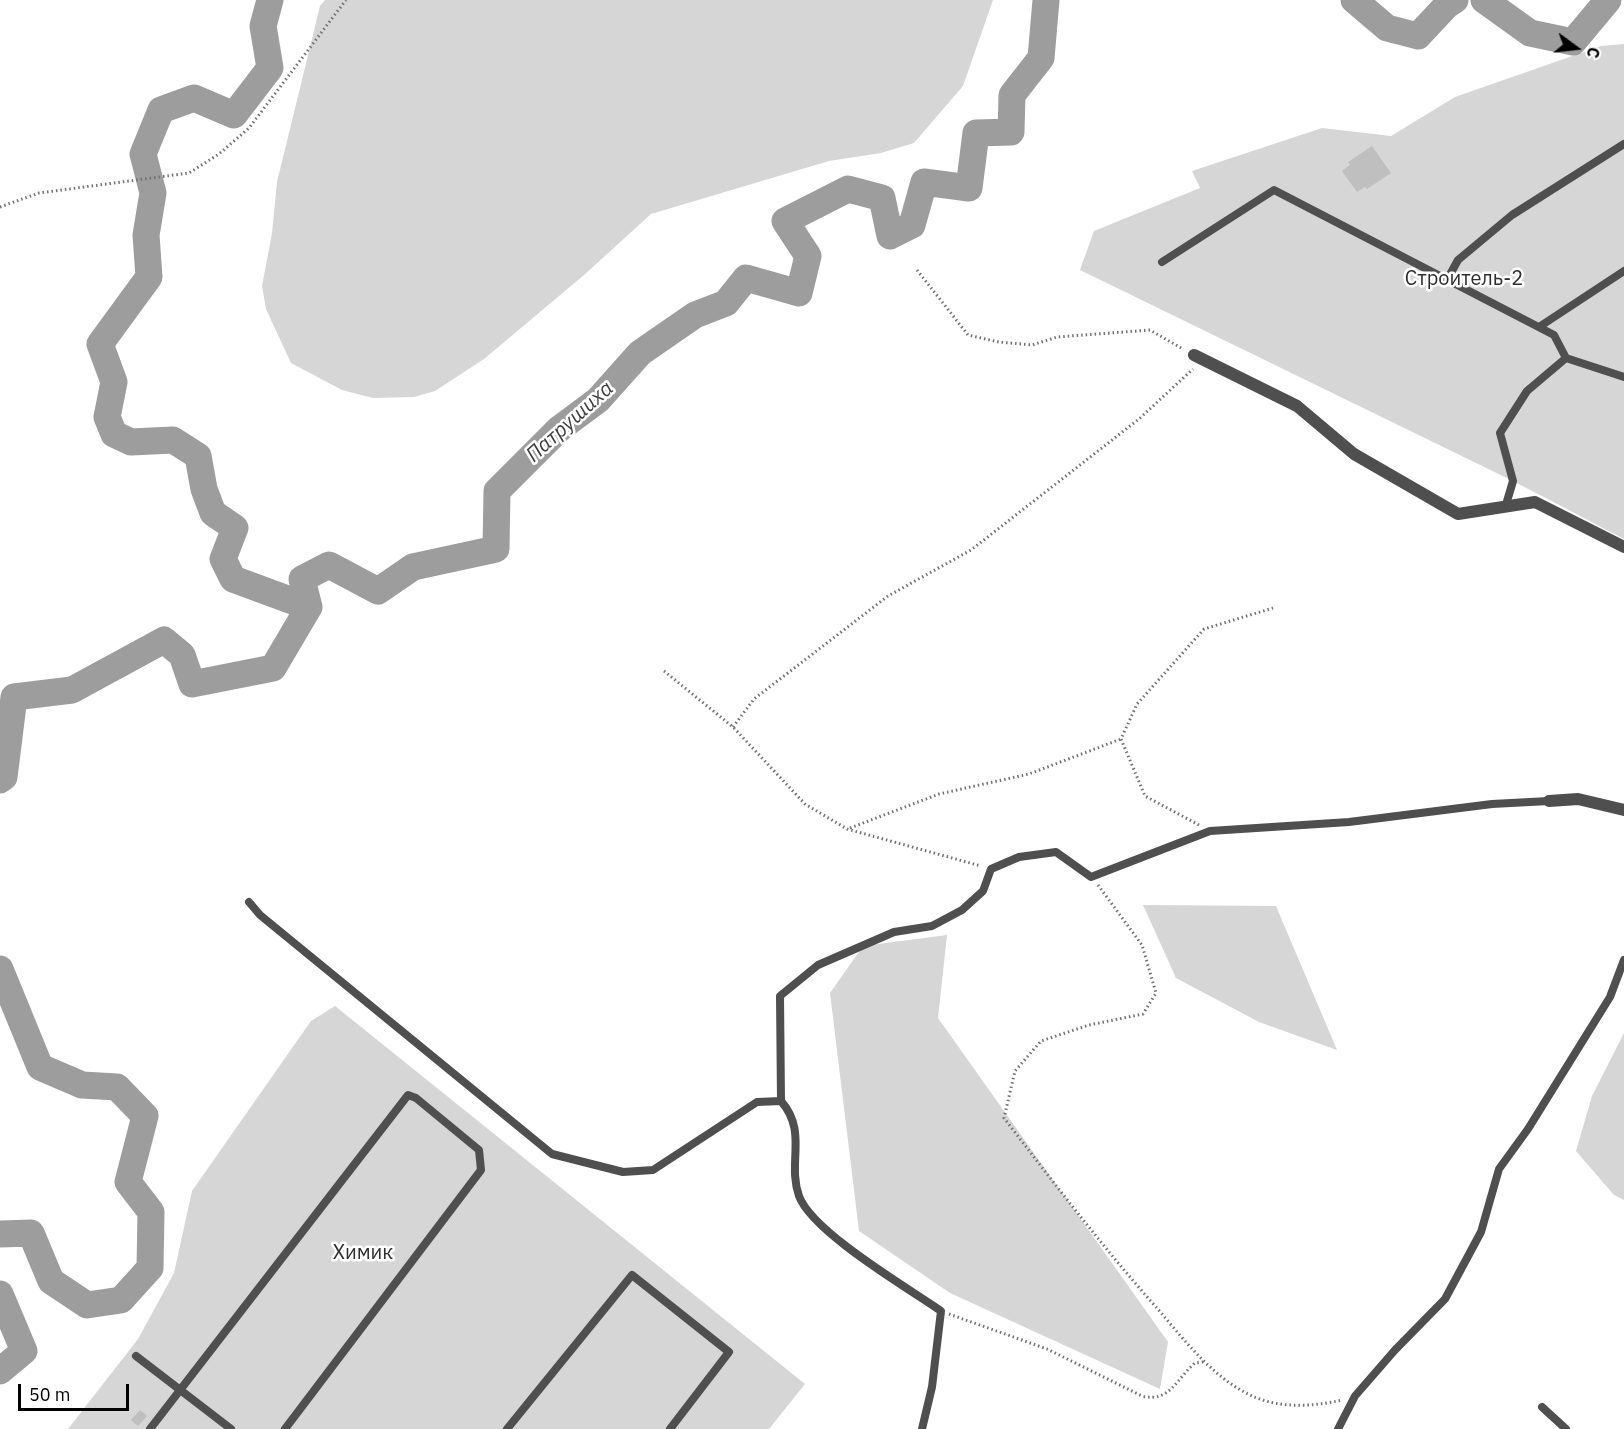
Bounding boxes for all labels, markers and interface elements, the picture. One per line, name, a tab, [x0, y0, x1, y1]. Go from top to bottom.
north arrow	[1546, 18, 1606, 78]
text: С	[1582, 45, 1604, 60]
park label: Строитель-2	[1405, 267, 1523, 291]
water label: Патрушиха	[521, 376, 619, 468]
park label: Химик	[333, 1241, 393, 1265]
scale bar	[21, 1372, 132, 1410]
text: 50 m	[29, 1383, 71, 1406]

